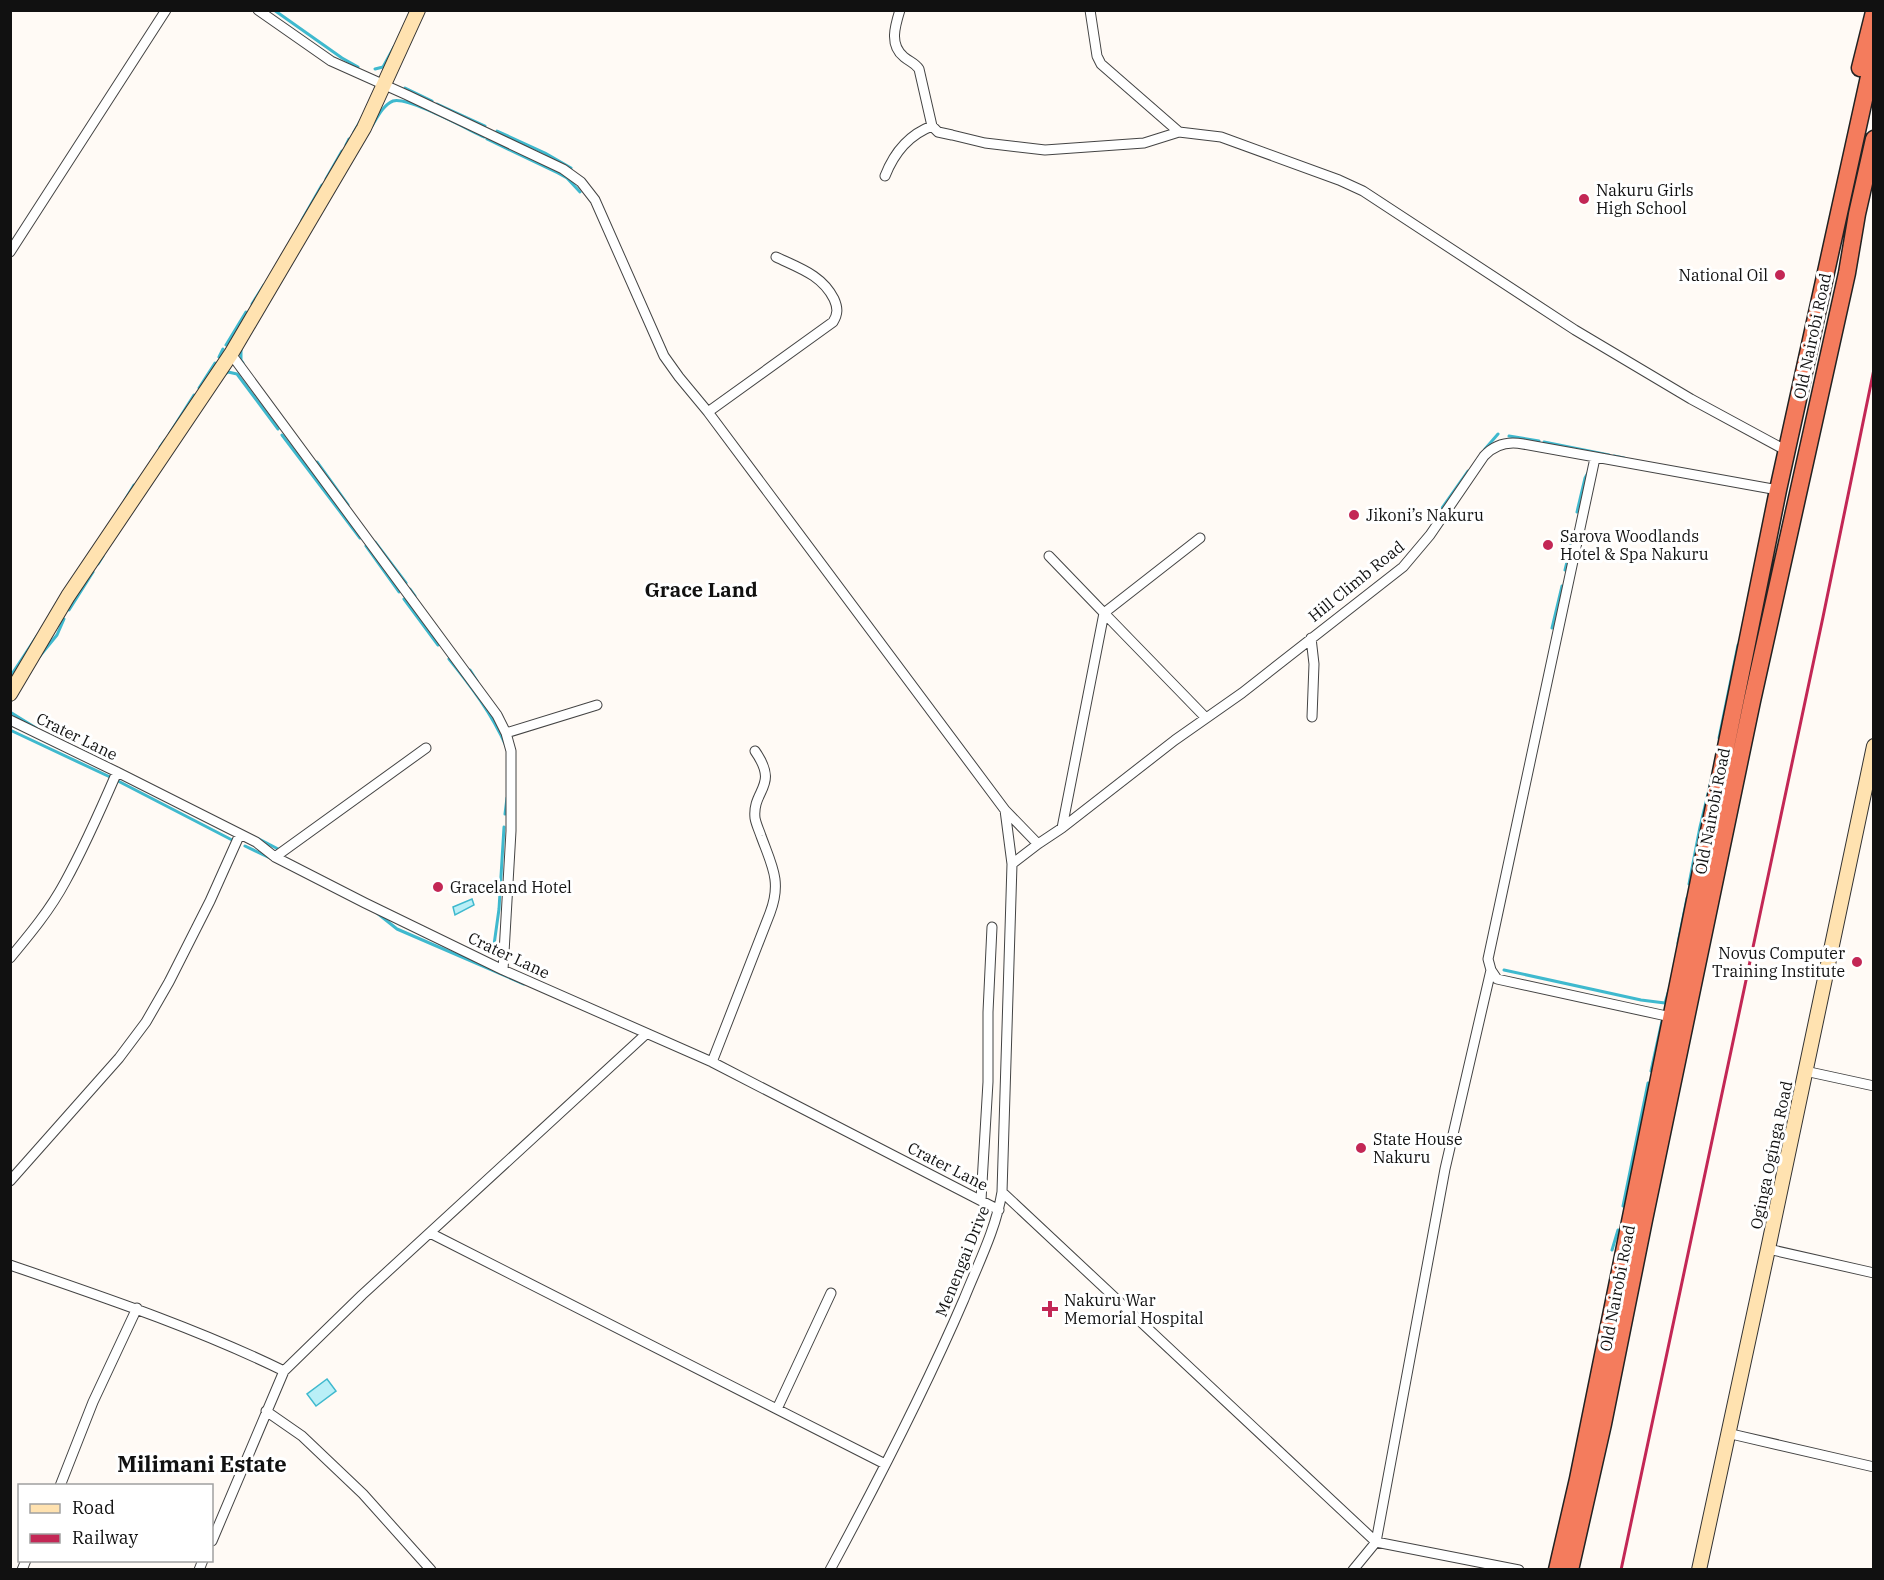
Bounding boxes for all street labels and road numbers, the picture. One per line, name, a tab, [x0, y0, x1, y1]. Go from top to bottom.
street label: Old Nairobi Road	[1789, 271, 1835, 401]
street label: Hill Climb Road	[1304, 536, 1408, 626]
street label: Crater Lane	[33, 708, 121, 764]
street label: Old Nairobi Road	[1690, 746, 1734, 876]
street label: Crater Lane	[465, 927, 553, 983]
street label: Oginga Oginga Road	[1745, 1079, 1797, 1231]
street label: Crater Lane	[904, 1137, 992, 1195]
street label: Menengai Drive	[931, 1203, 993, 1319]
street label: Old Nairobi Road	[1595, 1223, 1639, 1353]

